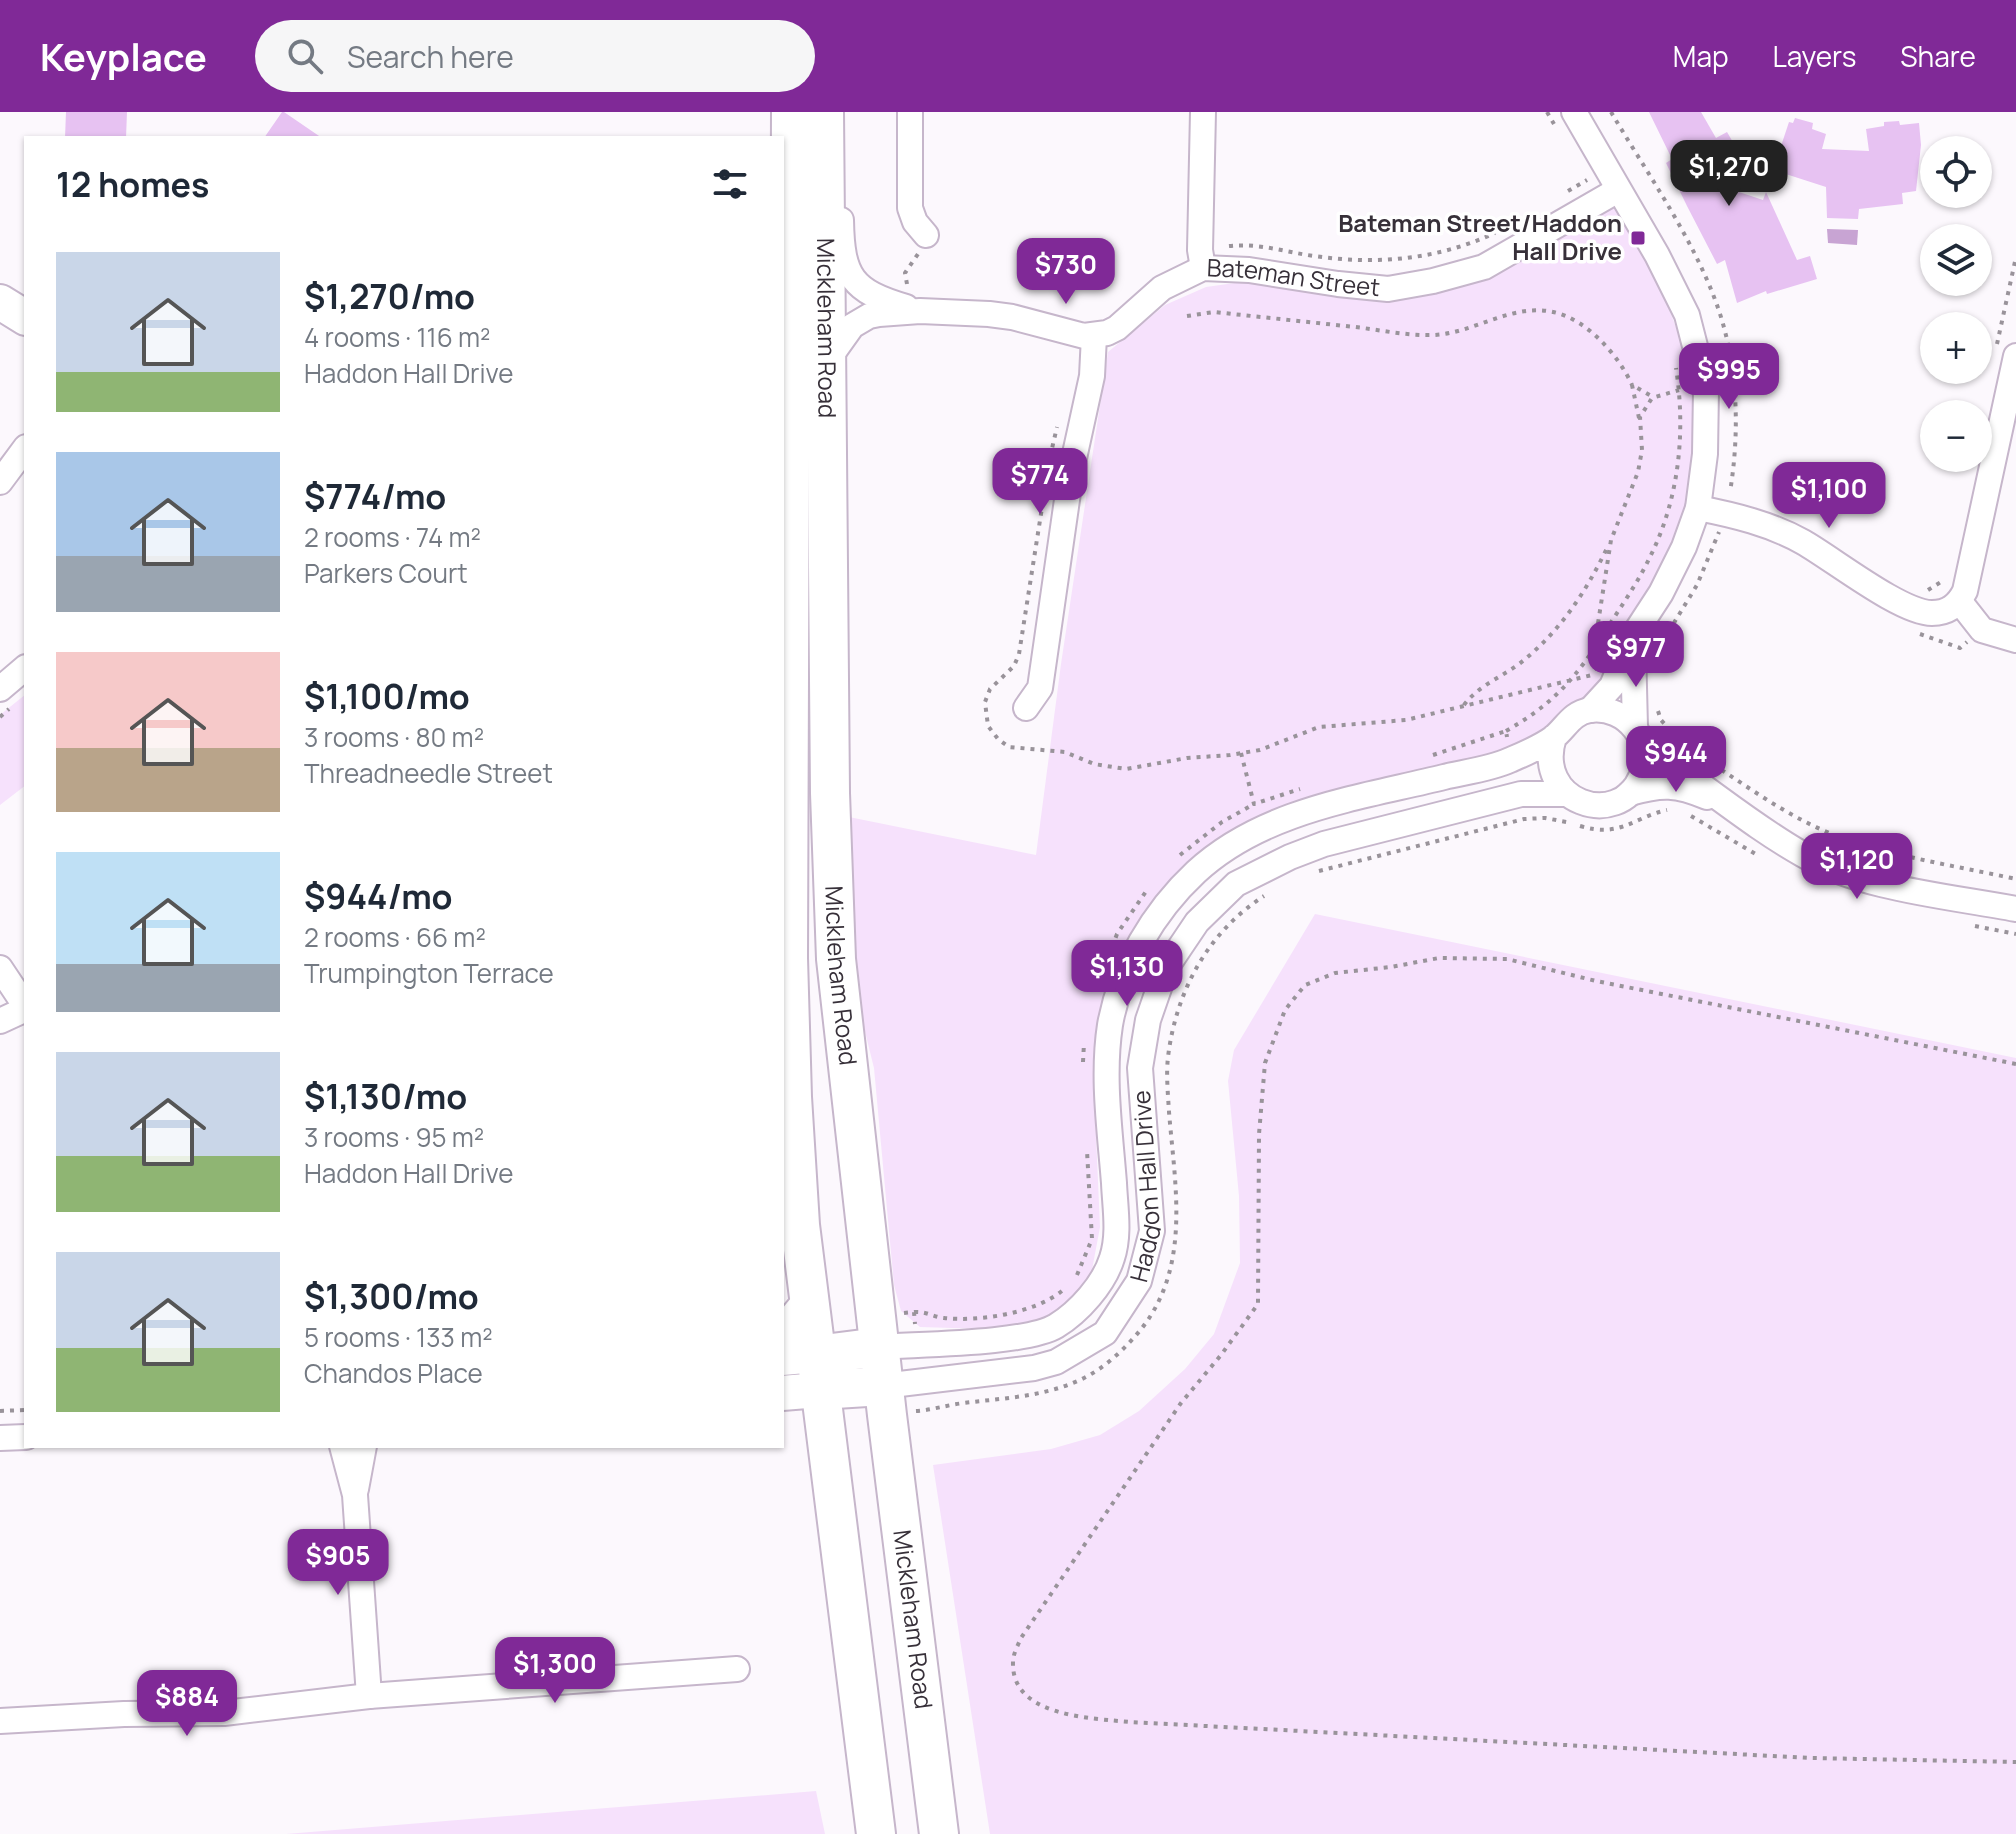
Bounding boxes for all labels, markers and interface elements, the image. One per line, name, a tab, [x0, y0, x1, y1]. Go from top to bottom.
search box	[255, 20, 815, 92]
text: Keyplace	[40, 30, 207, 82]
icon: search	[283, 34, 327, 78]
text: Search here	[347, 36, 514, 77]
text: Map	[1673, 37, 1729, 75]
text: Layers	[1773, 37, 1856, 75]
text: Share	[1900, 37, 1976, 75]
map controls	[1920, 136, 1992, 472]
button: locate	[1920, 136, 1992, 208]
pin: $1,270	[1664, 140, 1794, 208]
text: $1,270	[1688, 148, 1770, 184]
text: 12 homes	[56, 161, 209, 207]
icon: filters	[708, 162, 752, 206]
place label: Bateman Street/Haddon Hall Drive	[1338, 206, 1622, 267]
button: layers	[1920, 224, 1992, 296]
marker: Bateman Street/Haddon Hall Drive	[1629, 229, 1647, 247]
street label: Mickleham Road	[810, 238, 845, 418]
pin: $730	[1019, 238, 1113, 306]
text: $730	[1035, 246, 1097, 282]
street label: Bateman Street	[1206, 250, 1382, 303]
text: $1,270/mo	[304, 273, 475, 319]
icon: home	[120, 284, 216, 380]
button: +	[1920, 312, 1992, 384]
text: 4 rooms · 116 m²	[304, 319, 490, 355]
pin: $995	[1682, 343, 1776, 411]
text: $995	[1697, 351, 1761, 387]
text: Haddon Hall Drive	[304, 355, 513, 391]
button: −	[1920, 400, 1992, 472]
pin: $774	[993, 448, 1087, 516]
text: $774	[1010, 456, 1070, 492]
pin: $1,100	[1764, 462, 1894, 530]
text: $1,100	[1790, 470, 1868, 506]
text: $774/mo	[304, 473, 446, 519]
icon: home	[120, 484, 216, 580]
text: 2 rooms · 74 m²	[304, 519, 481, 555]
text: Parkers Court	[304, 555, 468, 591]
pin: $977	[1589, 621, 1683, 689]
text: $977	[1606, 629, 1666, 665]
text: $1,100/mo	[304, 673, 470, 719]
icon: home	[120, 684, 216, 780]
text: 3 rooms · 80 m²	[304, 719, 484, 755]
pin: $944	[1629, 726, 1723, 794]
text: $944	[1644, 734, 1708, 770]
text: Threadneedle Street	[304, 755, 553, 791]
pin: $1,120	[1792, 833, 1922, 901]
text: $1,120	[1819, 841, 1895, 877]
text: $944/mo	[304, 873, 452, 919]
icon: home	[120, 884, 216, 980]
street label: Mickleham Road	[818, 885, 866, 1067]
text: 2 rooms · 66 m²	[304, 919, 486, 955]
pin: $1,130	[1062, 940, 1192, 1008]
text: $1,130	[1089, 948, 1165, 984]
text: Trumpington Terrace	[304, 955, 554, 991]
text: $1,130/mo	[304, 1073, 467, 1119]
icon: home	[120, 1084, 216, 1180]
street label: Haddon Hall Drive	[1121, 1089, 1168, 1285]
text: 3 rooms · 95 m²	[304, 1119, 484, 1155]
text: Haddon Hall Drive	[304, 1155, 513, 1191]
text: $1,300/mo	[304, 1273, 479, 1319]
icon: home	[120, 1284, 216, 1380]
text: 5 rooms · 133 m²	[304, 1319, 493, 1355]
text: Chandos Place	[304, 1355, 483, 1391]
street label: Mickleham Road	[886, 1528, 941, 1711]
pin: $905	[291, 1529, 385, 1597]
text: $905	[306, 1537, 370, 1573]
pin: $1,300	[490, 1637, 620, 1705]
text: $1,300	[513, 1645, 597, 1681]
pin: $884	[140, 1670, 234, 1738]
text: $884	[155, 1678, 219, 1714]

